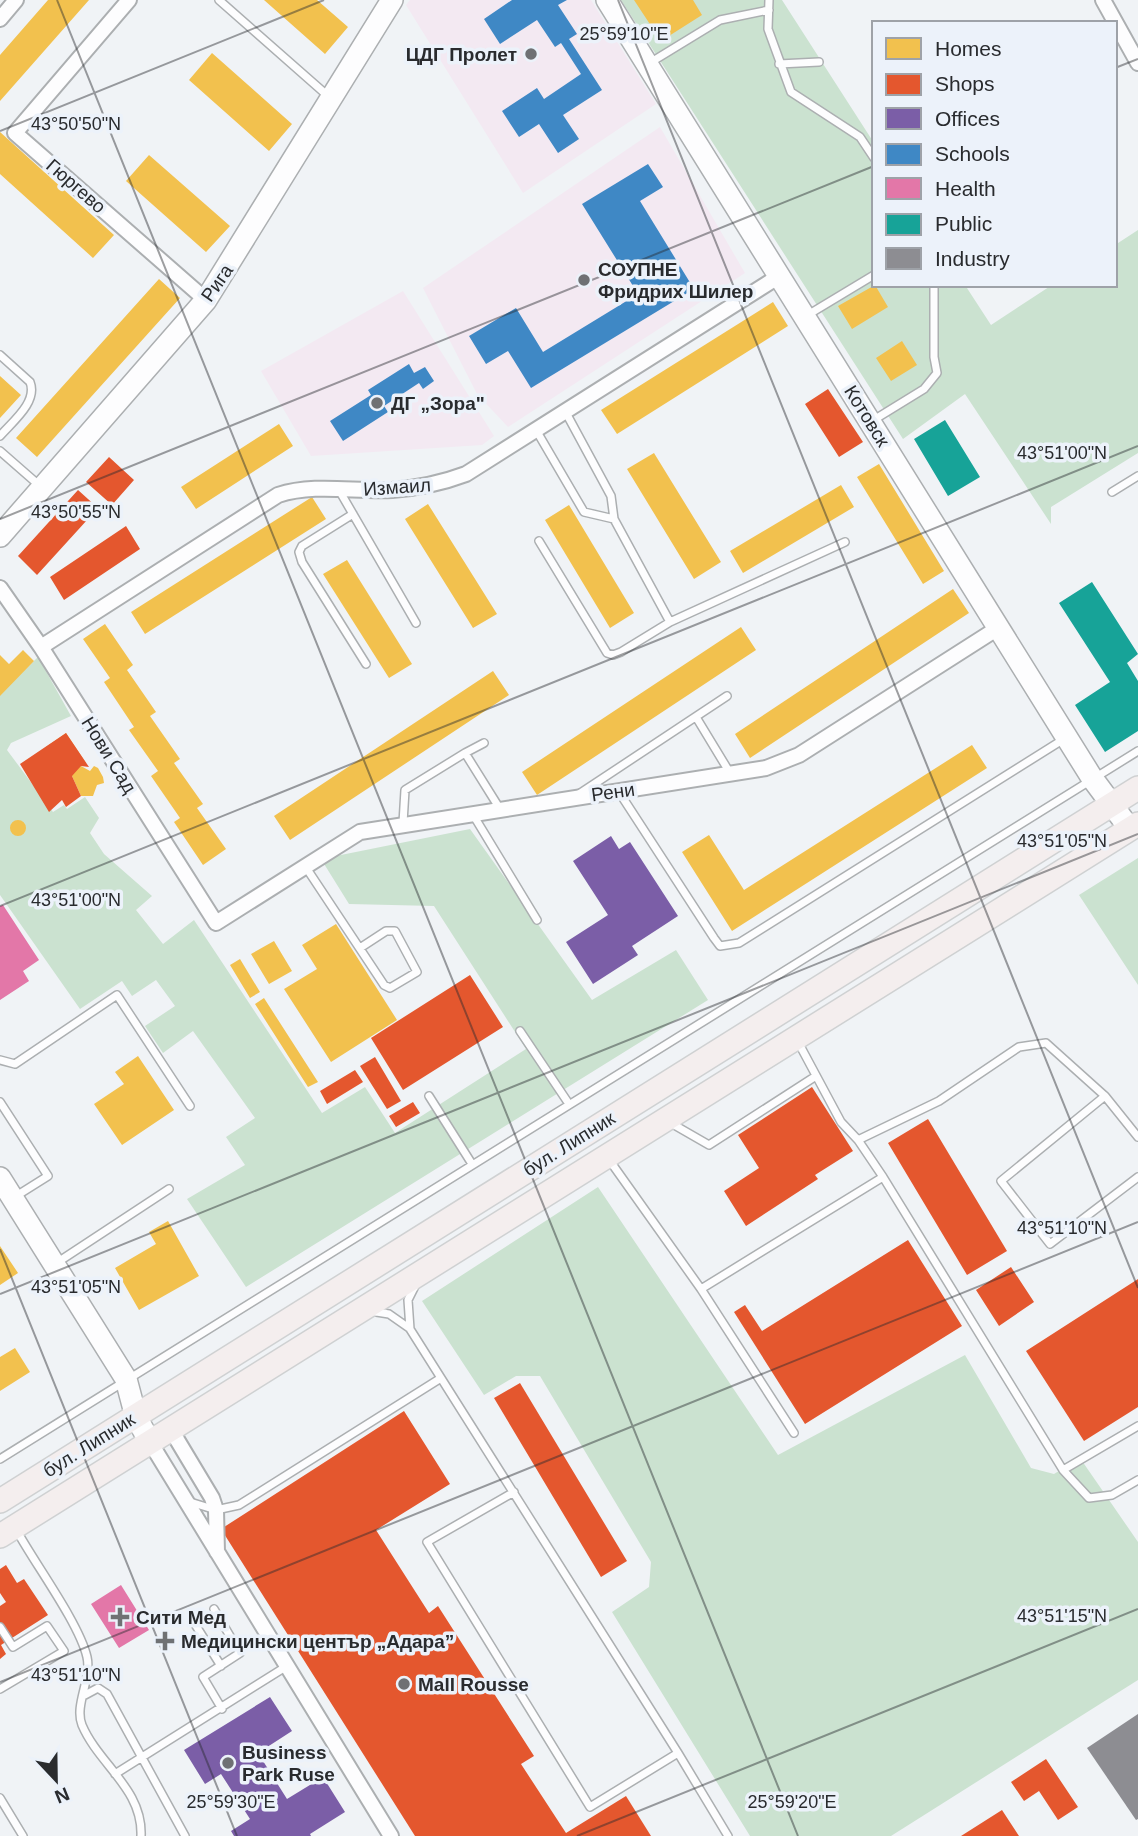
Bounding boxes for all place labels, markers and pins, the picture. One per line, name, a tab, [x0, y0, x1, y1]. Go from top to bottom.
place label: ЦДГ Пролет	[406, 44, 517, 65]
marker: ЦДГ Пролет	[523, 46, 539, 62]
place label: СОУПНЕ Фридрих Шилер	[598, 259, 753, 302]
marker: СОУПНЕ Фридрих Шилер	[576, 272, 592, 288]
place label: ДГ „Зора"	[391, 393, 485, 414]
marker: ДГ „Зора"	[369, 395, 385, 411]
marker: Сити Мед	[110, 1607, 130, 1627]
place label: Сити Мед	[136, 1607, 226, 1628]
marker: Медицински център „Адара”	[155, 1631, 175, 1651]
place label: Медицински център „Адара”	[181, 1631, 454, 1652]
place label: Mall Rousse	[418, 1674, 529, 1695]
marker: Mall Rousse	[396, 1676, 412, 1692]
place label: Business Park Ruse	[242, 1742, 335, 1785]
marker: Business Park Ruse	[220, 1755, 236, 1771]

